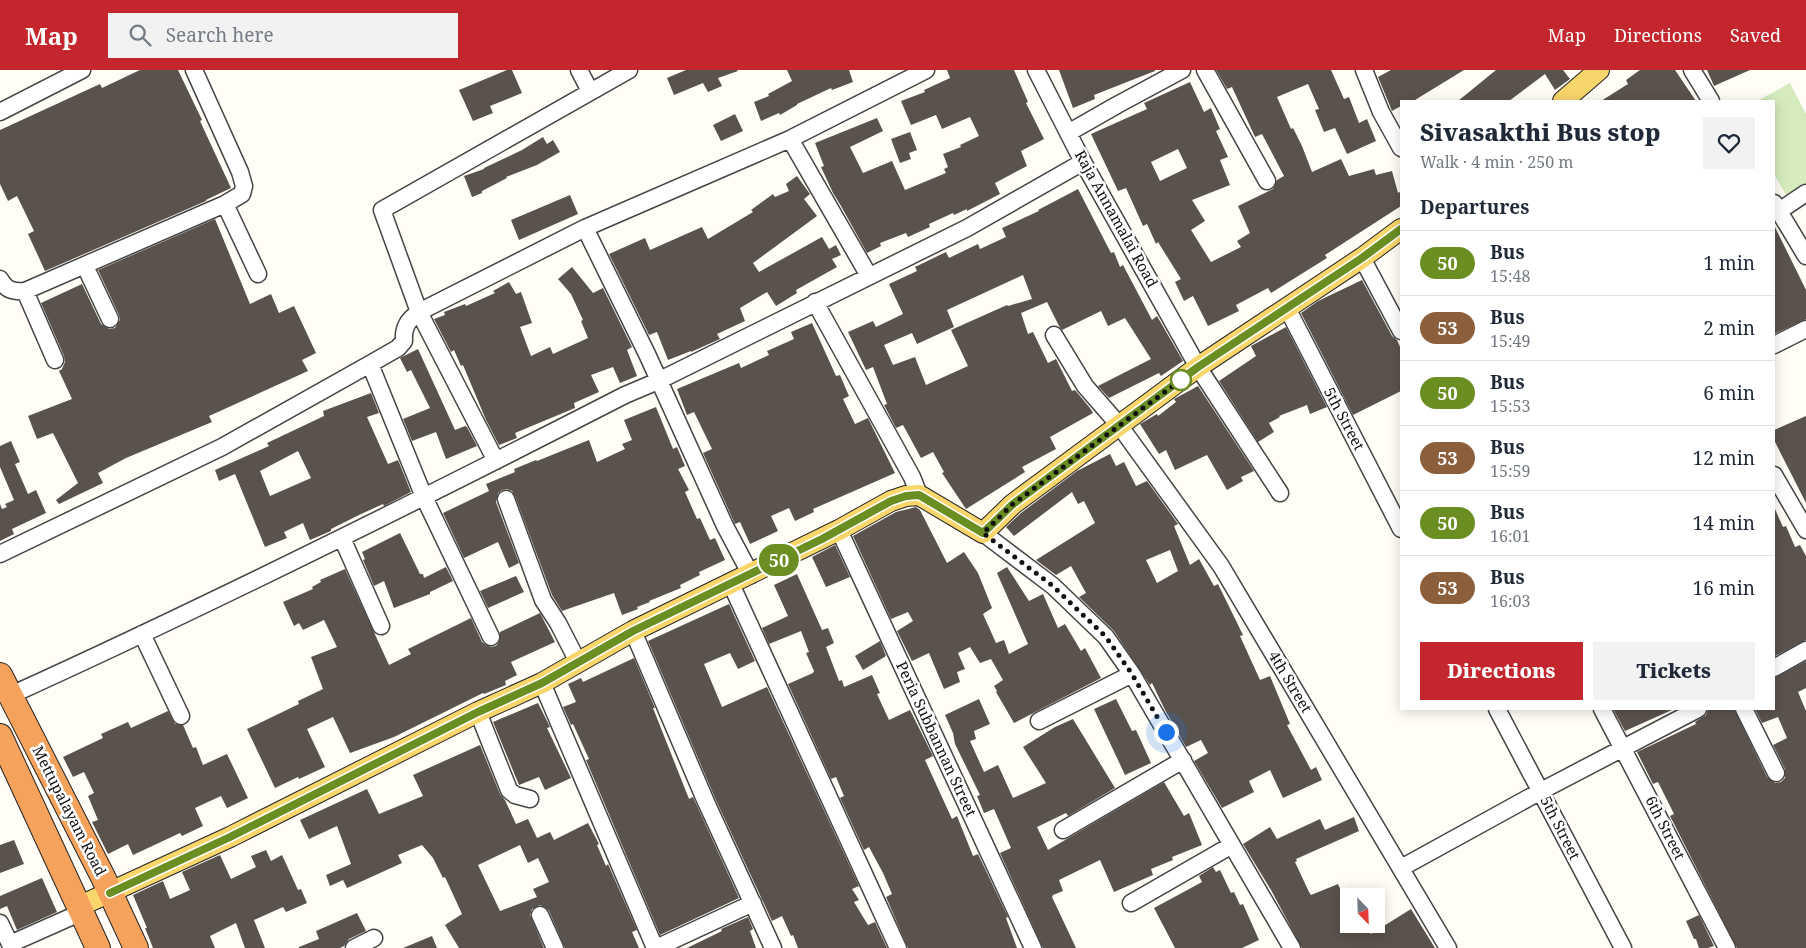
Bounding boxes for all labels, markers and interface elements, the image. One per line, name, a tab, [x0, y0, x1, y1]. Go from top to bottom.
search box	[108, 13, 458, 58]
text: Map	[25, 19, 78, 52]
icon: search	[126, 21, 154, 49]
text: Search here	[166, 22, 274, 48]
text: Map	[1548, 23, 1586, 47]
text: Directions	[1614, 23, 1702, 47]
text: Saved	[1730, 23, 1781, 47]
text: Sivasakthi Bus stop	[1420, 115, 1660, 148]
button: heart	[1703, 117, 1755, 169]
street label: Raja Annamalai Road	[1071, 146, 1163, 291]
text: Walk · 4 min · 250 m	[1420, 151, 1573, 173]
text: Departures	[1420, 194, 1529, 220]
text: Bus	[1490, 239, 1525, 265]
text: 1 min	[1703, 250, 1755, 276]
text: 50	[1437, 251, 1458, 275]
text: 15:48	[1490, 265, 1530, 287]
text: Bus	[1490, 304, 1525, 330]
text: 2 min	[1703, 315, 1755, 341]
text: 53	[1437, 316, 1458, 340]
text: 15:49	[1490, 330, 1530, 352]
unlabelled marker	[1170, 369, 1192, 391]
text: Bus	[1490, 369, 1525, 395]
text: 6 min	[1703, 380, 1755, 406]
text: 50	[1437, 381, 1458, 405]
street label: 5th Street	[1320, 383, 1370, 454]
text: 15:53	[1490, 395, 1530, 417]
text: Bus	[1490, 434, 1525, 460]
text: 12 min	[1693, 445, 1755, 471]
text: 53	[1437, 446, 1458, 470]
text: 15:59	[1490, 460, 1530, 482]
text: Bus	[1490, 499, 1525, 525]
text: 14 min	[1693, 510, 1755, 536]
text: 50	[1437, 511, 1458, 535]
text: 16:01	[1490, 525, 1530, 547]
line badge: 50	[756, 544, 802, 576]
text: 50	[769, 548, 789, 572]
text: Bus	[1490, 564, 1525, 590]
text: 16 min	[1693, 575, 1755, 601]
text: 53	[1437, 576, 1458, 600]
text: 16:03	[1490, 590, 1530, 612]
button: Directions	[1420, 642, 1583, 700]
button: Tickets	[1593, 642, 1755, 700]
street label: 4th Street	[1265, 647, 1317, 716]
street label: Peria Subbannan Street	[892, 658, 982, 819]
your location	[1154, 720, 1179, 745]
street label: Mettupalayam Road	[28, 742, 111, 879]
street label: 5th Street	[1536, 792, 1585, 863]
street label: 6th Street	[1641, 792, 1690, 863]
north arrow	[1340, 888, 1385, 932]
map controls	[1340, 888, 1385, 933]

